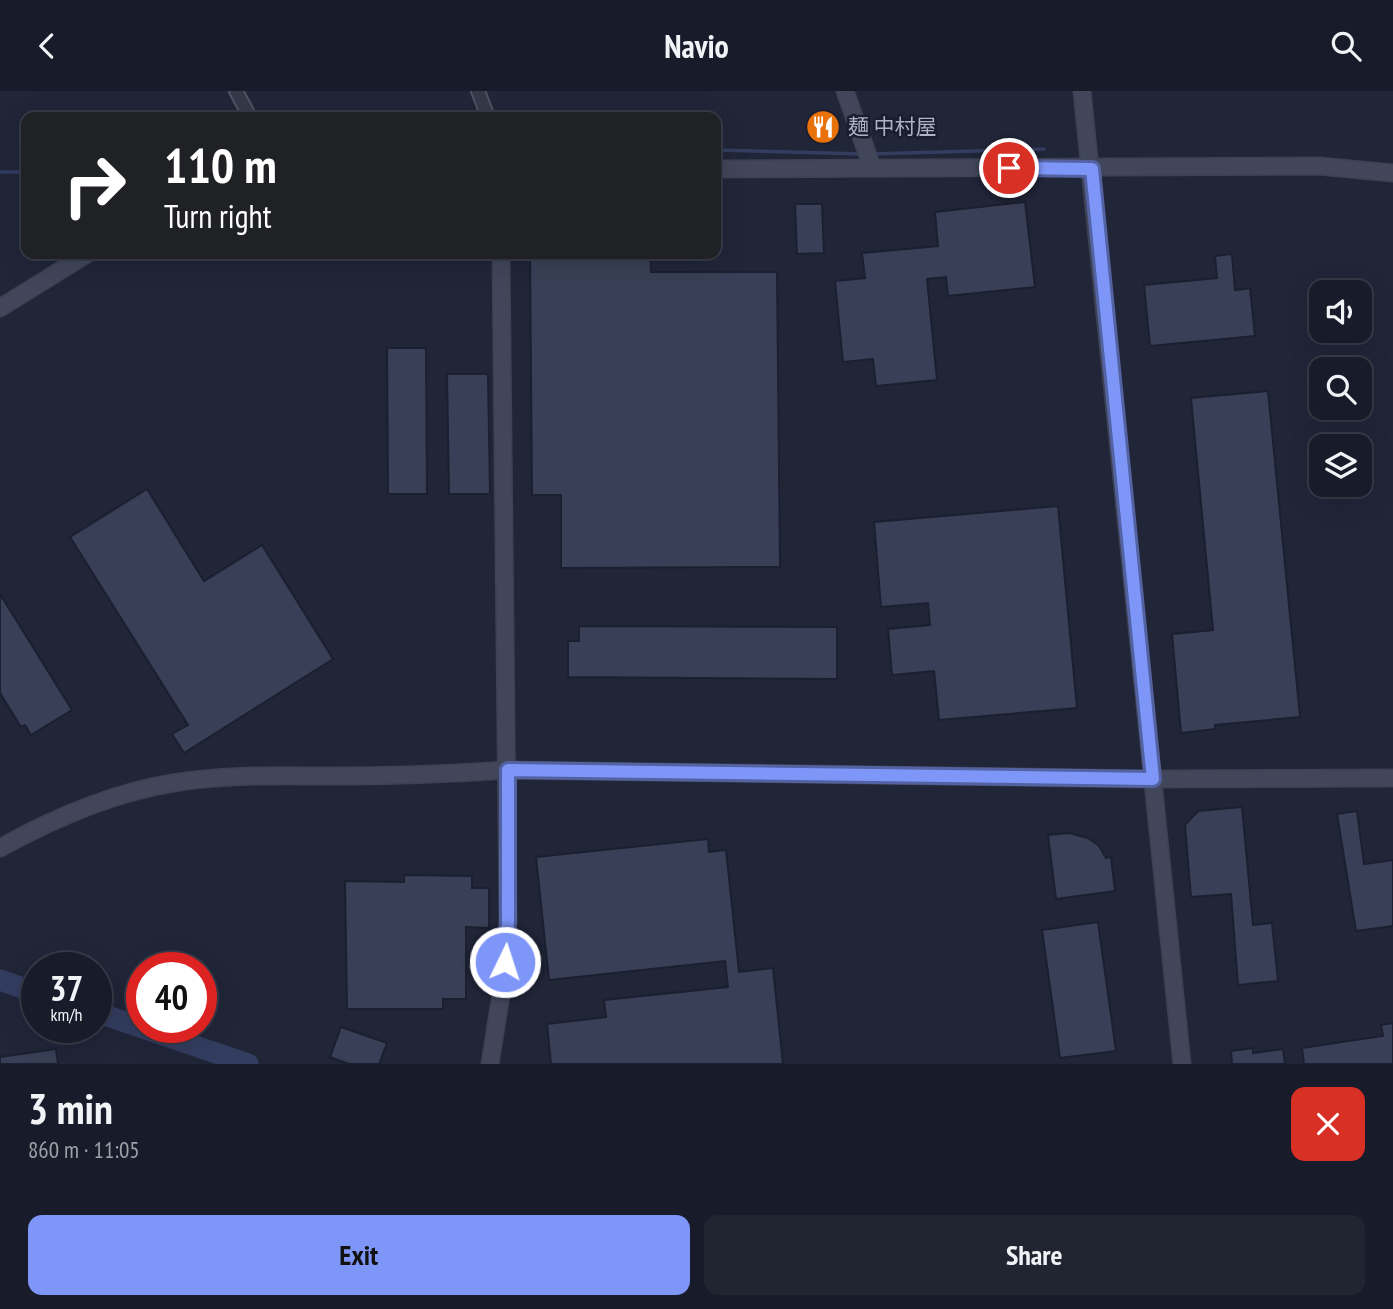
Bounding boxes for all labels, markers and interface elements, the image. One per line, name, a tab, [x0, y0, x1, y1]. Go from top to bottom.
text: Navio	[664, 25, 729, 67]
icon: back	[28, 27, 66, 65]
icon: search	[1327, 27, 1365, 65]
restaurant icon: 麺 中村屋	[804, 108, 842, 146]
place label: 麺 中村屋	[848, 113, 936, 140]
text: 110 m	[164, 133, 277, 197]
pin	[979, 138, 1039, 198]
icon: right	[49, 140, 140, 231]
icon: arrive	[990, 149, 1028, 187]
text: Turn right	[164, 195, 272, 237]
map controls	[1309, 280, 1372, 497]
button: sound	[1309, 280, 1372, 343]
button: search	[1309, 357, 1372, 420]
button: layers	[1309, 434, 1372, 497]
position arrow	[468, 925, 542, 999]
speed limit sign: 40	[126, 952, 217, 1043]
text: 37	[50, 965, 83, 1011]
text: km/h	[51, 1003, 82, 1026]
text: 3 min	[28, 1081, 113, 1136]
button: close	[1291, 1087, 1365, 1161]
text: 860 m · 11:05	[28, 1135, 140, 1164]
button: Exit	[28, 1215, 690, 1295]
button: Share	[704, 1215, 1365, 1295]

